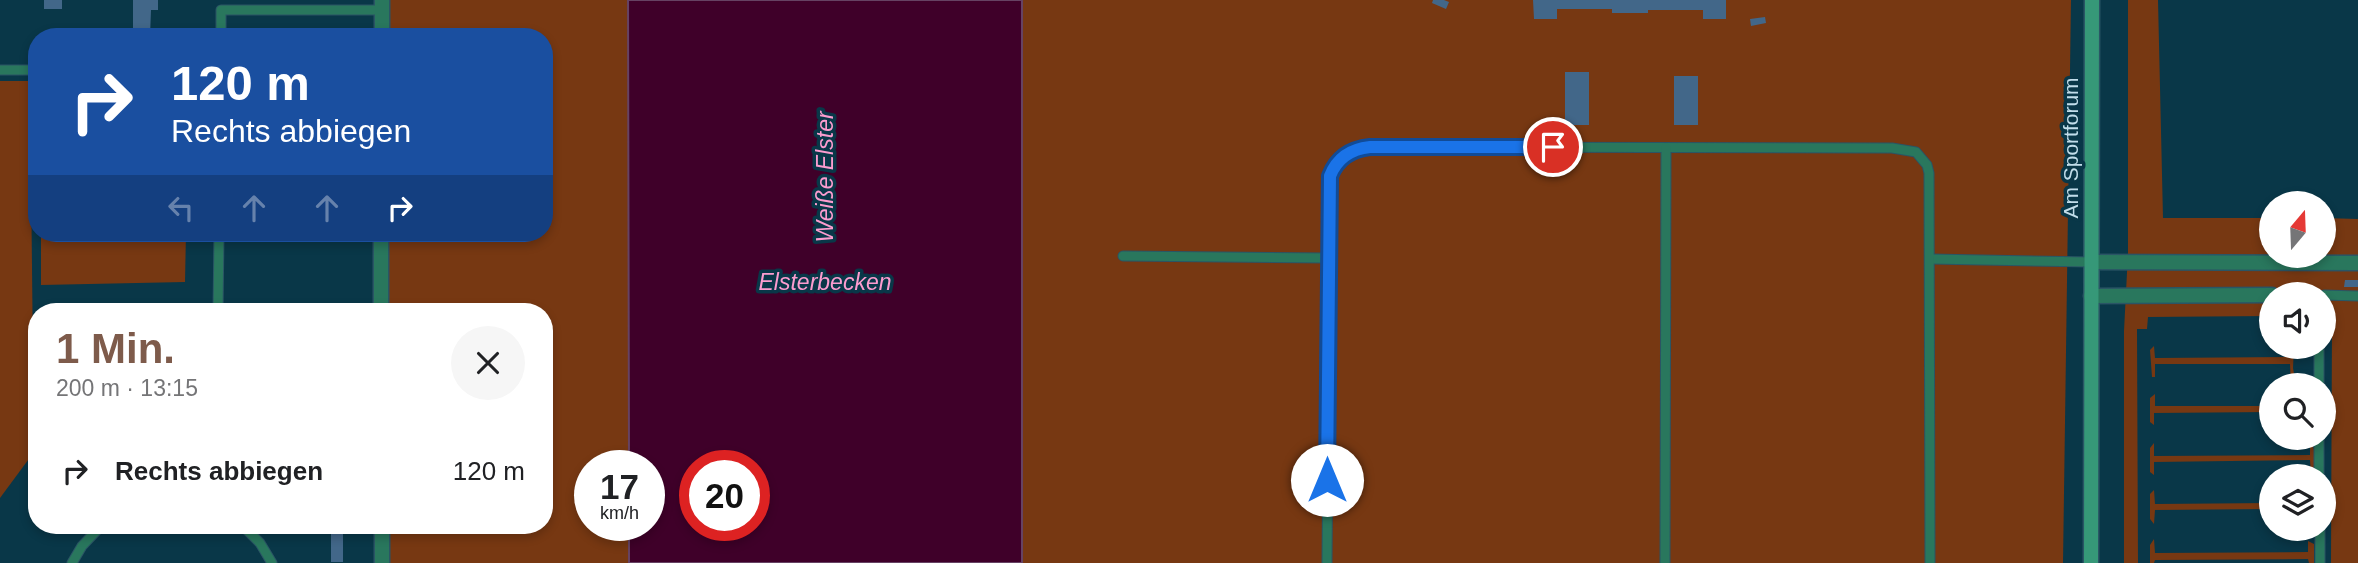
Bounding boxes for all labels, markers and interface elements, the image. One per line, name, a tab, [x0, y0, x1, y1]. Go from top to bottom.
icon: right	[56, 56, 147, 147]
text: 120 m	[171, 56, 310, 110]
street label: Am Sportforum	[2059, 77, 2082, 219]
water label: Weiße Elster	[812, 110, 838, 243]
text: Rechts abbiegen	[171, 113, 411, 149]
pin	[1523, 117, 1583, 177]
icon: arrive	[1534, 128, 1572, 166]
icon: left	[162, 189, 200, 227]
icon: ahead	[235, 189, 273, 227]
icon: ahead	[308, 189, 346, 227]
icon: right	[381, 189, 419, 227]
north arrow	[2259, 191, 2336, 268]
map controls	[2259, 191, 2336, 541]
water label: Elsterbecken	[759, 269, 891, 295]
button: sound	[2259, 282, 2336, 359]
text: 1 Min.	[56, 325, 175, 372]
button: close	[451, 326, 525, 400]
button: search	[2259, 373, 2336, 450]
text: 200 m · 13:15	[56, 375, 198, 401]
position arrow	[1290, 443, 1364, 517]
speed limit sign: 20	[679, 450, 770, 541]
icon: right	[56, 452, 94, 490]
text: Rechts abbiegen	[115, 456, 323, 486]
text: 120 m	[453, 456, 525, 486]
button: layers	[2259, 464, 2336, 541]
text: 17	[600, 467, 639, 506]
text: km/h	[600, 503, 639, 523]

